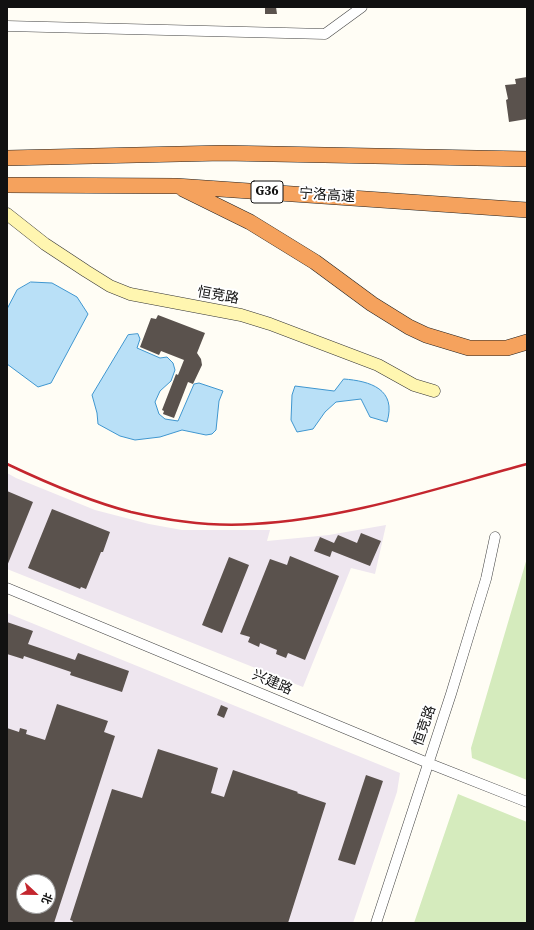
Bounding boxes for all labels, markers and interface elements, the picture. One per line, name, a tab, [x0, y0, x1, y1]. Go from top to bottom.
road number: G36	[251, 181, 283, 203]
street label: 宁洛高速	[298, 186, 356, 206]
street label: 恒竞路	[196, 284, 240, 308]
street label: 兴建路	[249, 667, 295, 699]
street label: 恒竞路	[410, 703, 440, 749]
north arrow	[16, 874, 56, 914]
text: 北	[38, 890, 56, 906]

